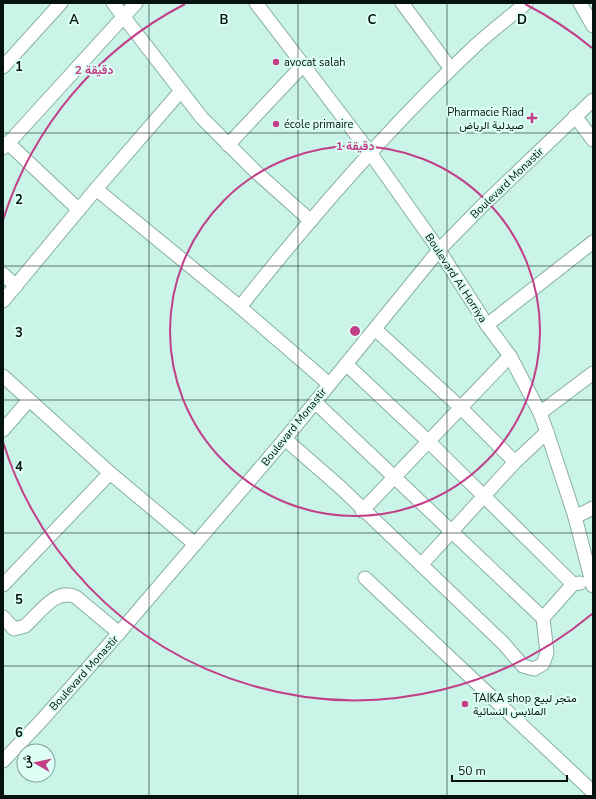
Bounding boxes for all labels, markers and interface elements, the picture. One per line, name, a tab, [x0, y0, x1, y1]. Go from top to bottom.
text: A	[69, 11, 79, 29]
text: B	[220, 11, 229, 29]
text: C	[368, 11, 377, 29]
text: D	[517, 11, 527, 29]
place label: avocat salah	[284, 55, 346, 70]
marker: avocat salah	[271, 57, 281, 67]
text: 1	[15, 58, 23, 76]
text: 2 دقيقة	[75, 62, 113, 78]
place label: Pharmacie Riad صيدلية الرياض	[447, 105, 524, 133]
marker: Pharmacie Riad صيدلية الرياض	[527, 113, 537, 123]
place label: école primaire	[284, 117, 353, 132]
marker: école primaire	[271, 119, 281, 129]
text: 1 دقيقة	[336, 138, 374, 154]
street label: Boulevard Monastir	[467, 144, 547, 222]
text: 2	[15, 191, 23, 209]
street label: Boulevard Al Horriya	[421, 230, 491, 326]
text: 3	[15, 324, 23, 342]
centre of rings	[348, 324, 362, 338]
street label: Boulevard Monastir	[258, 385, 330, 469]
text: 4	[15, 458, 23, 476]
text: 5	[15, 591, 23, 609]
street label: Boulevard Monastir	[46, 632, 122, 714]
place label: TAIKA shop متجر لبيع الملابس النسائية	[473, 691, 577, 719]
marker: TAIKA shop متجر لبيع الملابس النسائية	[460, 699, 470, 709]
text: 6	[15, 724, 23, 742]
north arrow	[16, 743, 56, 783]
text: ش	[18, 754, 35, 769]
scale bar	[452, 757, 567, 783]
text: 50 m	[458, 763, 486, 779]

